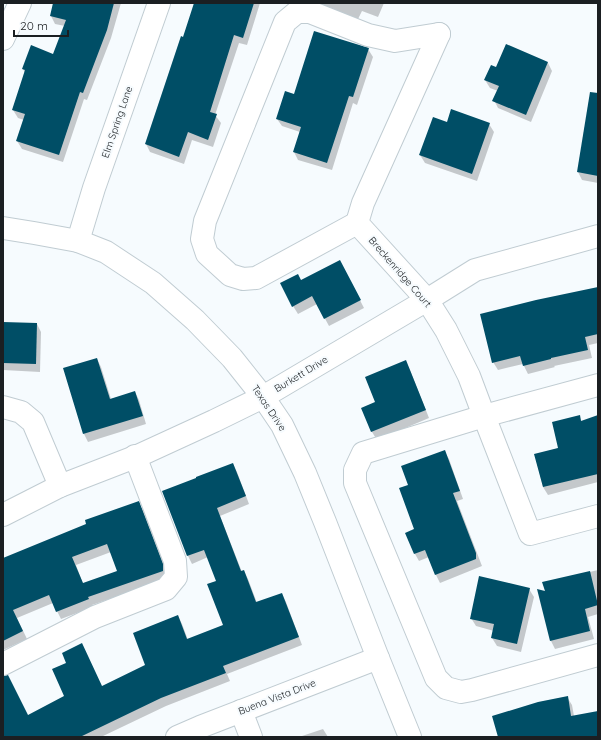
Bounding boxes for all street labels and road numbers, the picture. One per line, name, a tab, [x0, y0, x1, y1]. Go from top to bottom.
street label: Elm Spring Lane	[99, 84, 135, 160]
street label: Breckenridge Court	[366, 234, 435, 310]
street label: Burkett Drive	[272, 353, 331, 395]
street label: Texas Drive	[249, 382, 289, 434]
street label: Buena Vista Drive	[236, 676, 318, 718]

